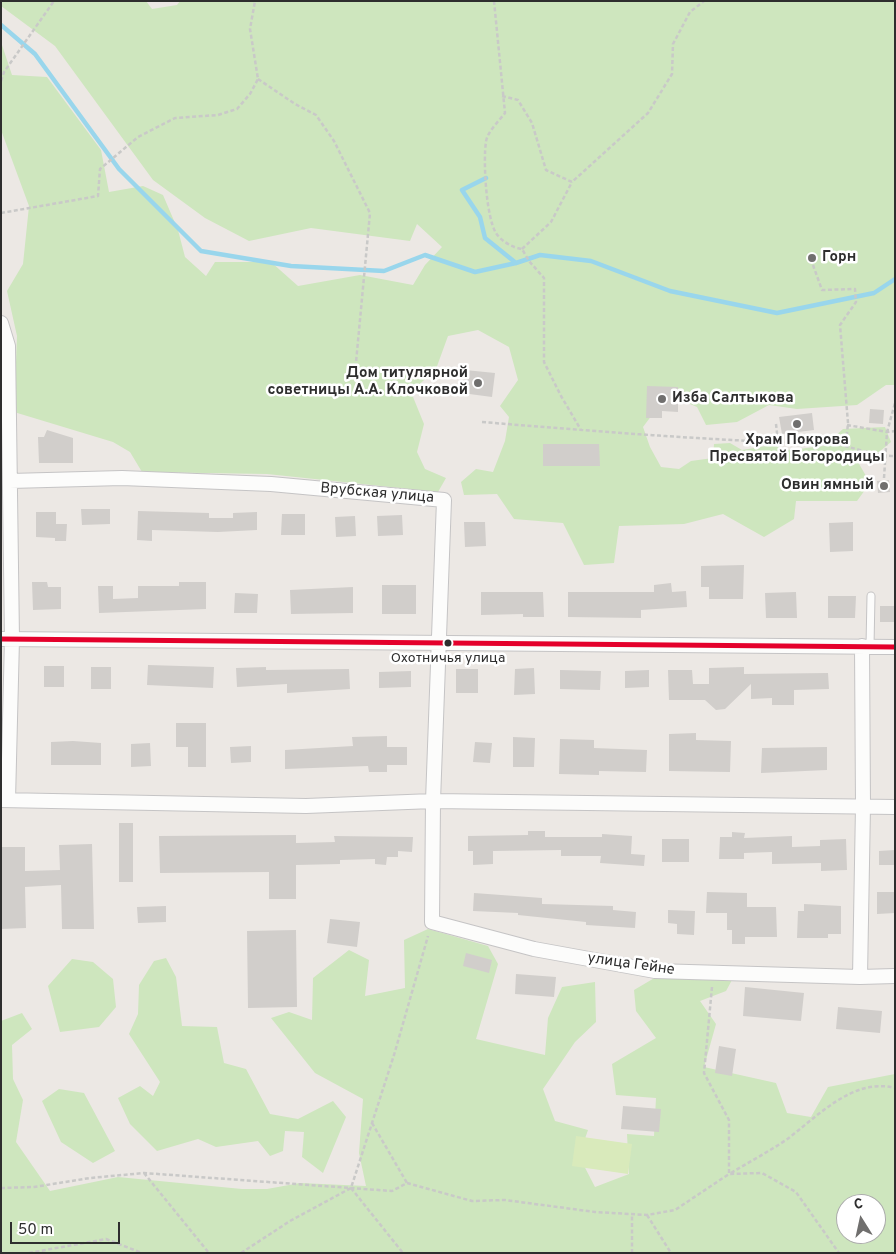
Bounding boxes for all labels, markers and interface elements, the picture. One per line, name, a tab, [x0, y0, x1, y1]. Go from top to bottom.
place label: Горн	[822, 249, 856, 267]
marker: Горн	[806, 252, 818, 264]
place label: Дом титулярной советницы А.А. Клочковой	[267, 365, 468, 400]
marker: Дом титулярной советницы А.А. Клочковой	[472, 377, 484, 389]
place label: Изба Салтыкова	[672, 390, 793, 408]
marker: Изба Салтыкова	[656, 393, 668, 405]
marker: Храм Покрова Пресвятой Богородицы	[791, 418, 803, 430]
place label: Храм Покрова Пресвятой Богородицы	[709, 432, 885, 467]
place label: Овин ямный	[781, 477, 874, 495]
street label: Врубская улица	[319, 480, 435, 508]
marker: Овин ямный	[878, 480, 890, 492]
marker: Охотничья улица	[443, 638, 453, 648]
place label: Охотничья улица	[391, 651, 505, 667]
street label: улица Гейне	[586, 950, 676, 980]
north arrow	[836, 1194, 886, 1244]
text: С	[853, 1196, 864, 1214]
scale bar	[12, 1212, 122, 1244]
text: 50 m	[18, 1221, 53, 1240]

